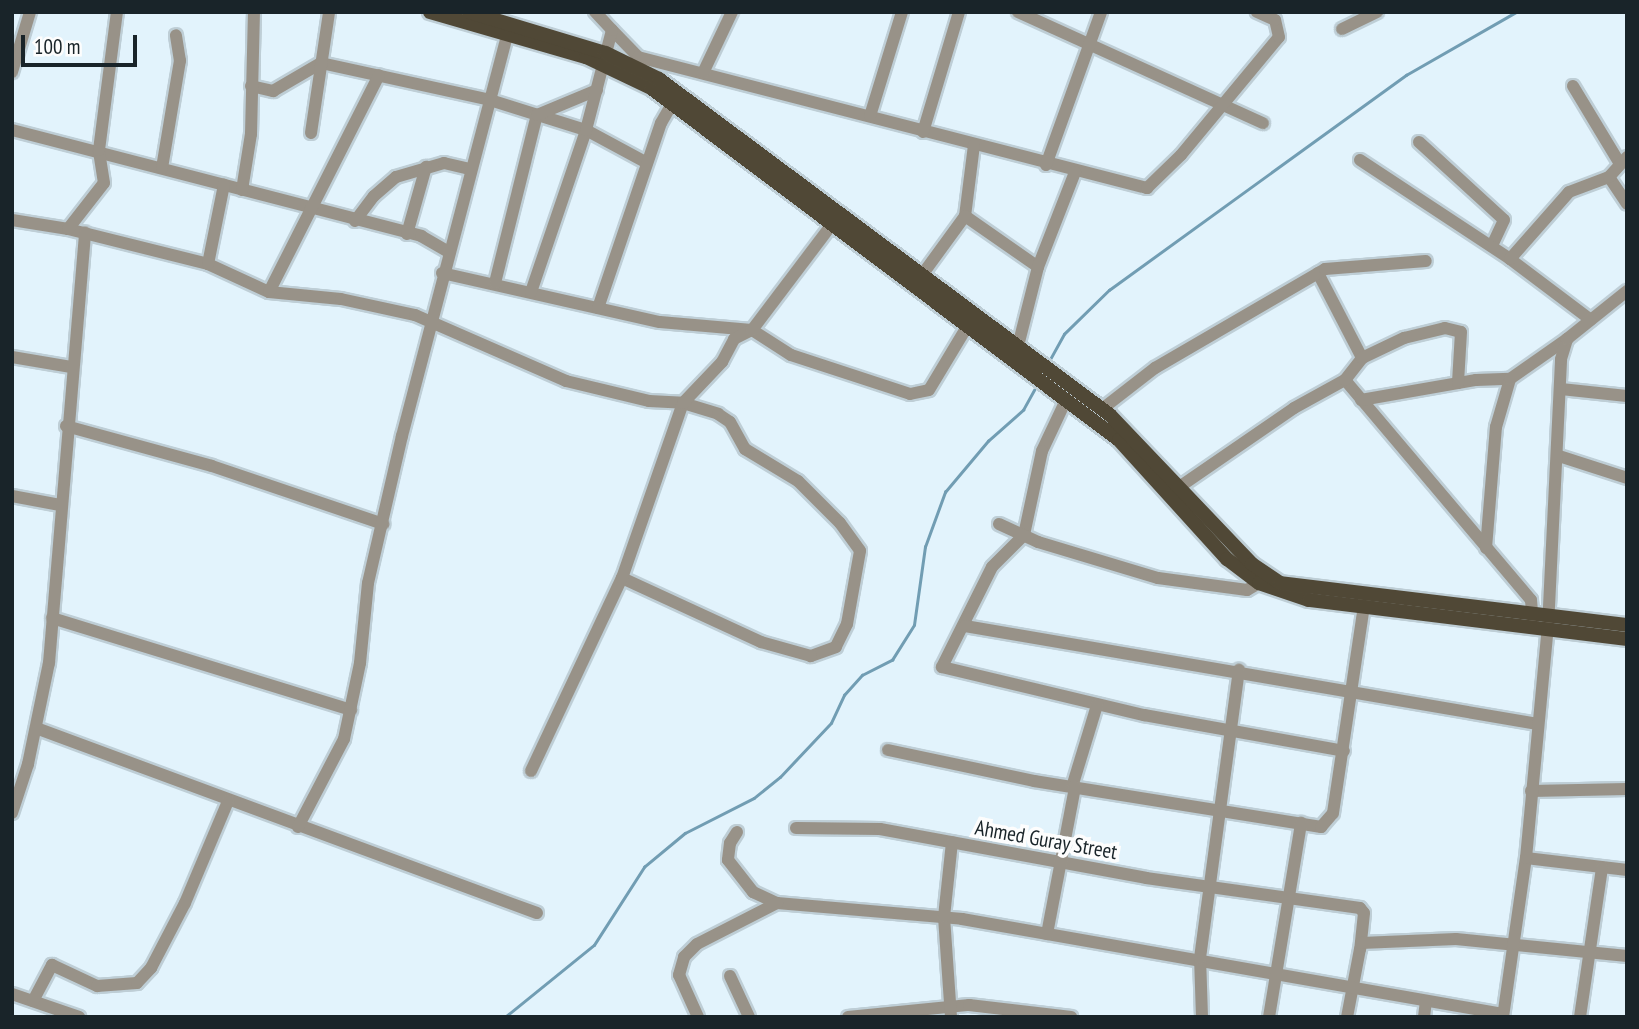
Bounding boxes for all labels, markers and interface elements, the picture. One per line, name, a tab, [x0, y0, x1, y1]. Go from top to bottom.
scale bar	[24, 21, 140, 65]
text: 100 m	[34, 33, 80, 60]
street label: Ahmed Guray Street	[973, 815, 1119, 865]

